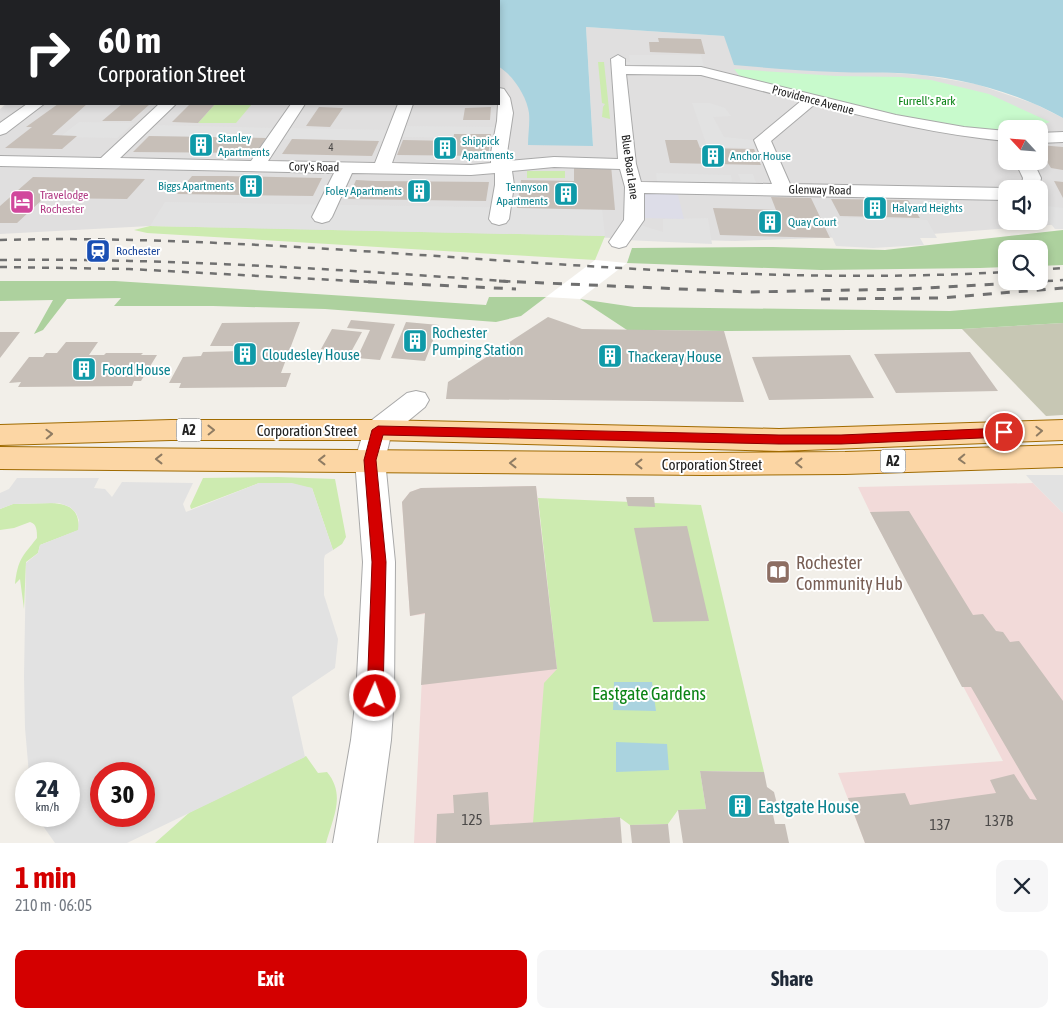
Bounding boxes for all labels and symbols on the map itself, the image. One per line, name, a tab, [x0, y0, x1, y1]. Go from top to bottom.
street label: Providence Avenue	[770, 82, 856, 118]
park label: Furrell's Park	[898, 94, 956, 108]
north arrow	[998, 120, 1048, 170]
place label: Stanley Apartments	[218, 131, 270, 159]
building icon: Stanley Apartments	[188, 132, 214, 158]
place label: Shippick Apartments	[462, 134, 514, 162]
street label: Blue Boar Lane	[619, 134, 641, 200]
building icon: Shippick Apartments	[432, 135, 458, 161]
house number: 4	[328, 141, 334, 153]
building icon: Anchor House	[700, 143, 726, 169]
place label: Anchor House	[730, 149, 791, 163]
street label: Cory's Road	[289, 160, 339, 174]
building icon: Biggs Apartments	[238, 173, 264, 199]
building icon: Foley Apartments	[406, 178, 432, 204]
place label: Biggs Apartments	[158, 179, 234, 193]
place label: Tennyson Apartments	[496, 180, 548, 208]
building icon: Tennyson Apartments	[553, 181, 579, 207]
street label: Glenway Road	[788, 182, 852, 198]
place label: Foley Apartments	[325, 184, 402, 198]
place label: Travelodge Rochester	[40, 188, 88, 216]
hotel icon: Travelodge Rochester	[9, 189, 35, 215]
building icon: Halyard Heights	[862, 195, 888, 221]
place label: Halyard Heights	[892, 201, 963, 215]
building icon: Quay Court	[757, 209, 783, 235]
place label: Quay Court	[788, 215, 837, 229]
station icon: Rochester	[85, 238, 111, 264]
place label: Rochester	[116, 244, 160, 258]
place label: Rochester Pumping Station	[432, 324, 523, 358]
building icon: Rochester Pumping Station	[402, 328, 428, 354]
building icon: Cloudesley House	[232, 341, 258, 367]
building icon: Thackeray House	[597, 343, 623, 369]
place label: Cloudesley House	[262, 346, 360, 363]
place label: Thackeray House	[628, 348, 722, 365]
building icon: Foord House	[71, 356, 97, 382]
place label: Foord House	[102, 361, 171, 378]
pin	[983, 411, 1025, 453]
road number: A2	[176, 418, 202, 442]
street label: Corporation Street	[257, 422, 357, 439]
one-way arrow	[208, 425, 215, 435]
one-way arrow	[1035, 425, 1043, 436]
one-way arrow	[45, 428, 53, 439]
road number: A2	[880, 450, 906, 472]
one-way arrow	[155, 454, 162, 464]
one-way arrow	[958, 454, 966, 464]
one-way arrow	[317, 455, 325, 465]
street label: Corporation Street	[662, 456, 762, 473]
one-way arrow	[509, 457, 517, 468]
one-way arrow	[795, 458, 803, 468]
one-way arrow	[635, 459, 642, 469]
place label: Rochester Community Hub	[796, 552, 903, 594]
library icon: Rochester Community Hub	[765, 559, 791, 585]
position arrow	[348, 669, 400, 721]
park label: Eastgate Gardens	[592, 683, 706, 704]
speed limit sign: 30	[90, 762, 155, 827]
building icon: Eastgate House	[727, 793, 753, 819]
place label: Eastgate House	[758, 796, 859, 817]
house number: 125	[461, 811, 483, 828]
house number: 137B	[985, 812, 1013, 829]
house number: 137	[929, 816, 951, 833]

